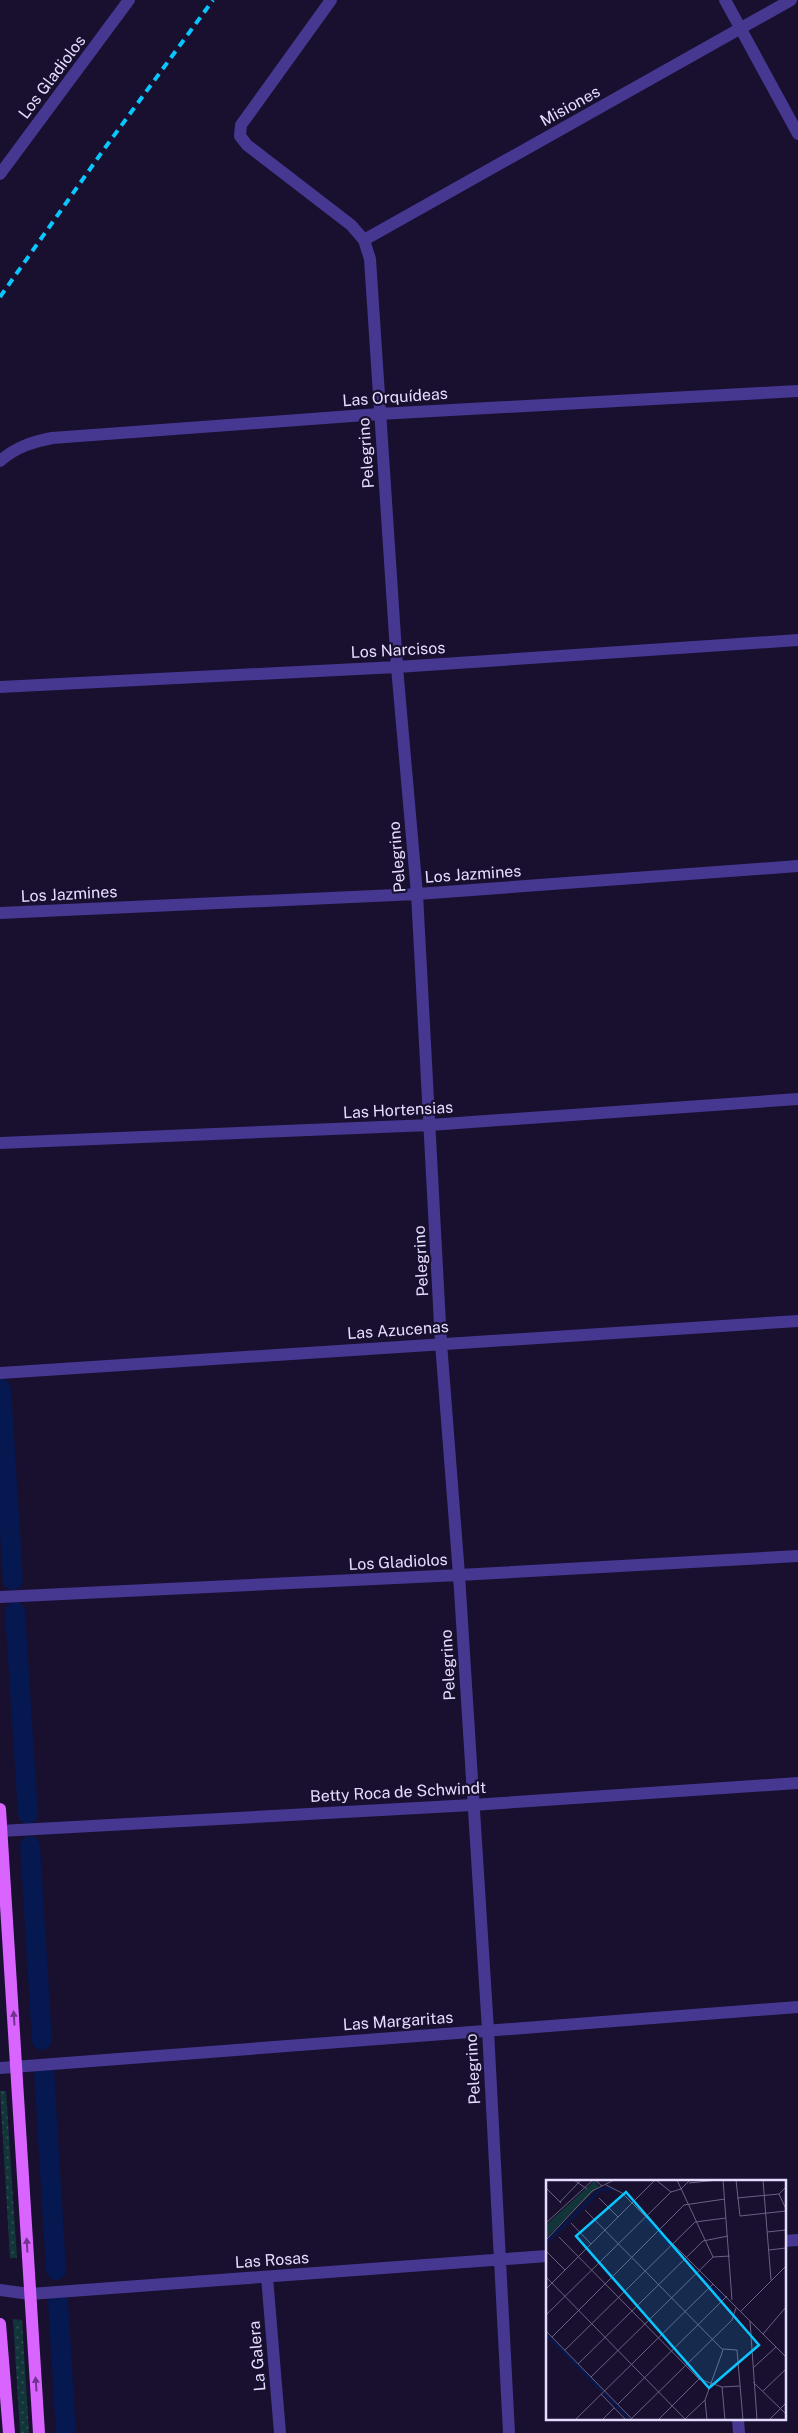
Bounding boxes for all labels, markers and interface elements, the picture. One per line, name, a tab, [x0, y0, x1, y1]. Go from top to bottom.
street label: Los Gladiolos	[15, 32, 89, 122]
street label: Misiones	[537, 82, 603, 130]
street label: Las Orquídeas	[342, 384, 448, 410]
street label: Pelegrino	[354, 417, 378, 489]
street label: Los Narcisos	[350, 638, 446, 662]
street label: Pelegrino	[384, 821, 410, 893]
street label: Los Jazmines	[424, 861, 522, 887]
street label: Los Jazmines	[20, 882, 118, 906]
street label: Las Hortensias	[343, 1098, 453, 1122]
street label: Pelegrino	[410, 1225, 432, 1297]
street label: Las Azucenas	[347, 1317, 449, 1343]
street label: Los Gladiolos	[348, 1550, 448, 1574]
street label: Pelegrino	[437, 1629, 459, 1701]
street label: Betty Roca de Schwindt	[309, 1778, 487, 1806]
street label: Las Margaritas	[342, 2008, 454, 2034]
one-way arrow	[10, 2009, 18, 2025]
street label: Pelegrino	[462, 2033, 484, 2105]
inset map	[546, 2180, 786, 2420]
one-way arrow	[23, 2237, 31, 2253]
street label: Las Rosas	[234, 2248, 310, 2272]
street label: La Galera	[244, 2320, 270, 2392]
one-way arrow	[32, 2376, 40, 2392]

